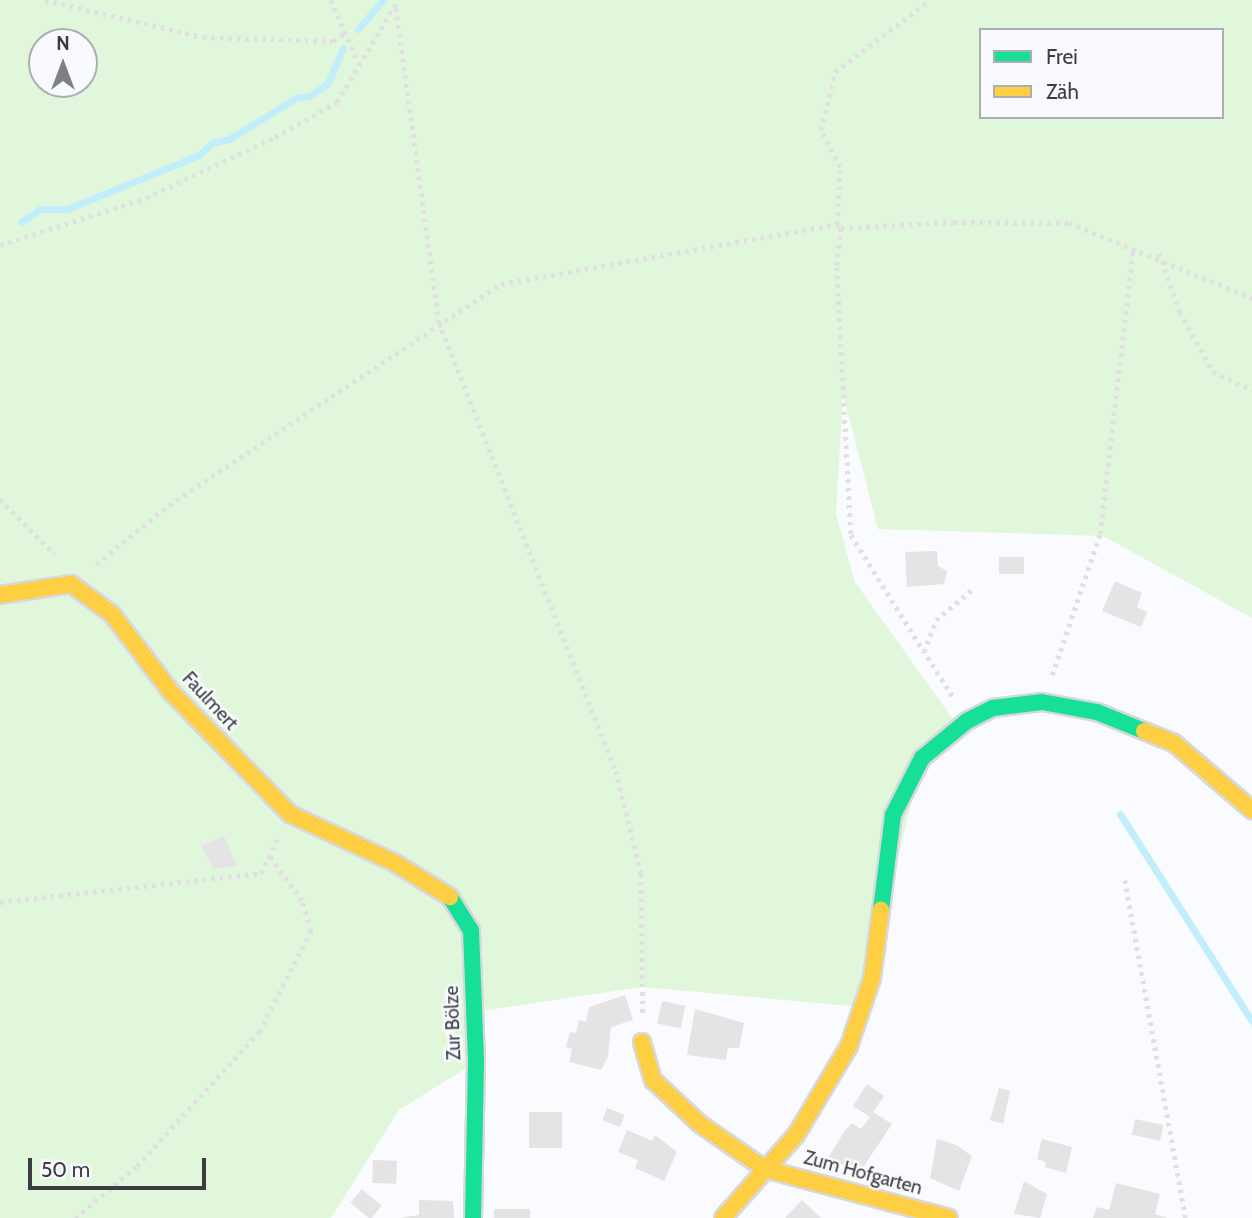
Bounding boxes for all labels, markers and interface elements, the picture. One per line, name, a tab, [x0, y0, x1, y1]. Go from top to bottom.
north arrow	[28, 28, 98, 98]
legend	[979, 28, 1224, 119]
text: N	[56, 32, 70, 55]
text: Frei	[1046, 44, 1078, 69]
text: Zäh	[1046, 79, 1079, 104]
street label: Faulmert	[177, 667, 243, 735]
street label: Zur Bölze	[440, 985, 466, 1061]
scale bar	[32, 1144, 210, 1188]
street label: Zum Hofgarten	[801, 1146, 925, 1200]
text: 50 m	[41, 1157, 90, 1182]

